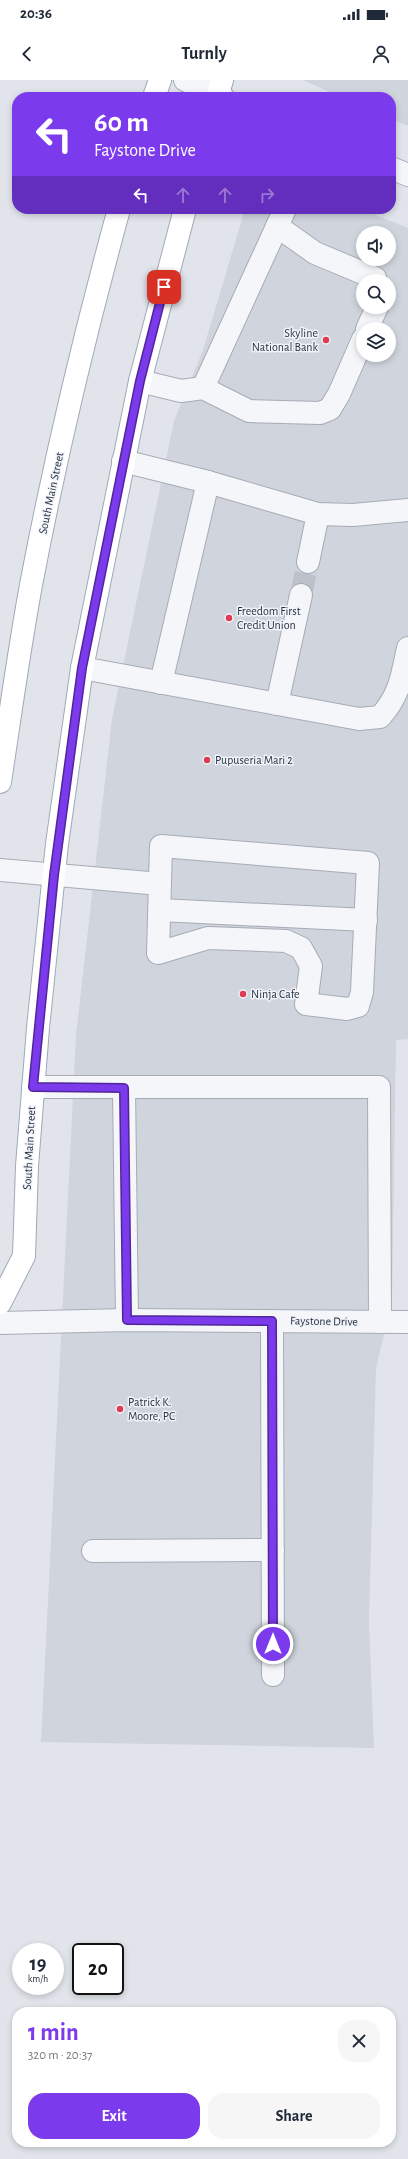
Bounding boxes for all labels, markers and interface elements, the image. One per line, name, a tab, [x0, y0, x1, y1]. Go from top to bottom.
text: 20:36	[20, 6, 52, 21]
icon: back	[16, 43, 38, 65]
icon: person	[370, 43, 392, 65]
text: Turnly	[181, 45, 227, 63]
icon: left	[28, 108, 80, 160]
text: 60 m	[94, 109, 149, 137]
text: Faystone Drive	[94, 142, 196, 160]
icon: left	[130, 184, 152, 206]
icon: ahead	[172, 184, 194, 206]
icon: ahead	[214, 184, 236, 206]
icon: right	[256, 184, 278, 206]
map controls	[356, 226, 396, 362]
button: sound	[356, 226, 396, 266]
pin	[147, 270, 181, 304]
button: search	[356, 274, 396, 314]
icon: arrive	[153, 276, 175, 298]
button: layers	[356, 322, 396, 362]
place label: Skyline National Bank	[252, 327, 319, 353]
marker: Skyline National Bank	[321, 335, 331, 345]
street label: South Main Street	[36, 451, 66, 535]
place label: Freedom First Credit Union	[237, 605, 301, 631]
marker: Freedom First Credit Union	[224, 613, 234, 623]
place label: Pupuseria Mari 2	[215, 754, 293, 766]
marker: Pupuseria Mari 2	[202, 755, 212, 765]
place label: Ninja Cafe	[251, 988, 300, 1001]
marker: Ninja Cafe	[238, 989, 248, 999]
street label: South Main Street	[21, 1106, 37, 1190]
street label: Faystone Drive	[290, 1314, 358, 1329]
place label: Patrick K. Moore, PC	[128, 1396, 175, 1422]
marker: Patrick K. Moore, PC	[115, 1404, 125, 1414]
position arrow	[252, 1623, 294, 1665]
speed limit sign: 20	[72, 1943, 124, 1995]
text: 19	[30, 1954, 46, 1974]
text: km/h	[28, 1974, 48, 1984]
button: close	[338, 2020, 380, 2062]
text: 1 min	[28, 2021, 79, 2045]
text: 320 m · 20:37	[28, 2049, 92, 2062]
button: Exit	[28, 2093, 200, 2139]
button: Share	[208, 2093, 380, 2139]

